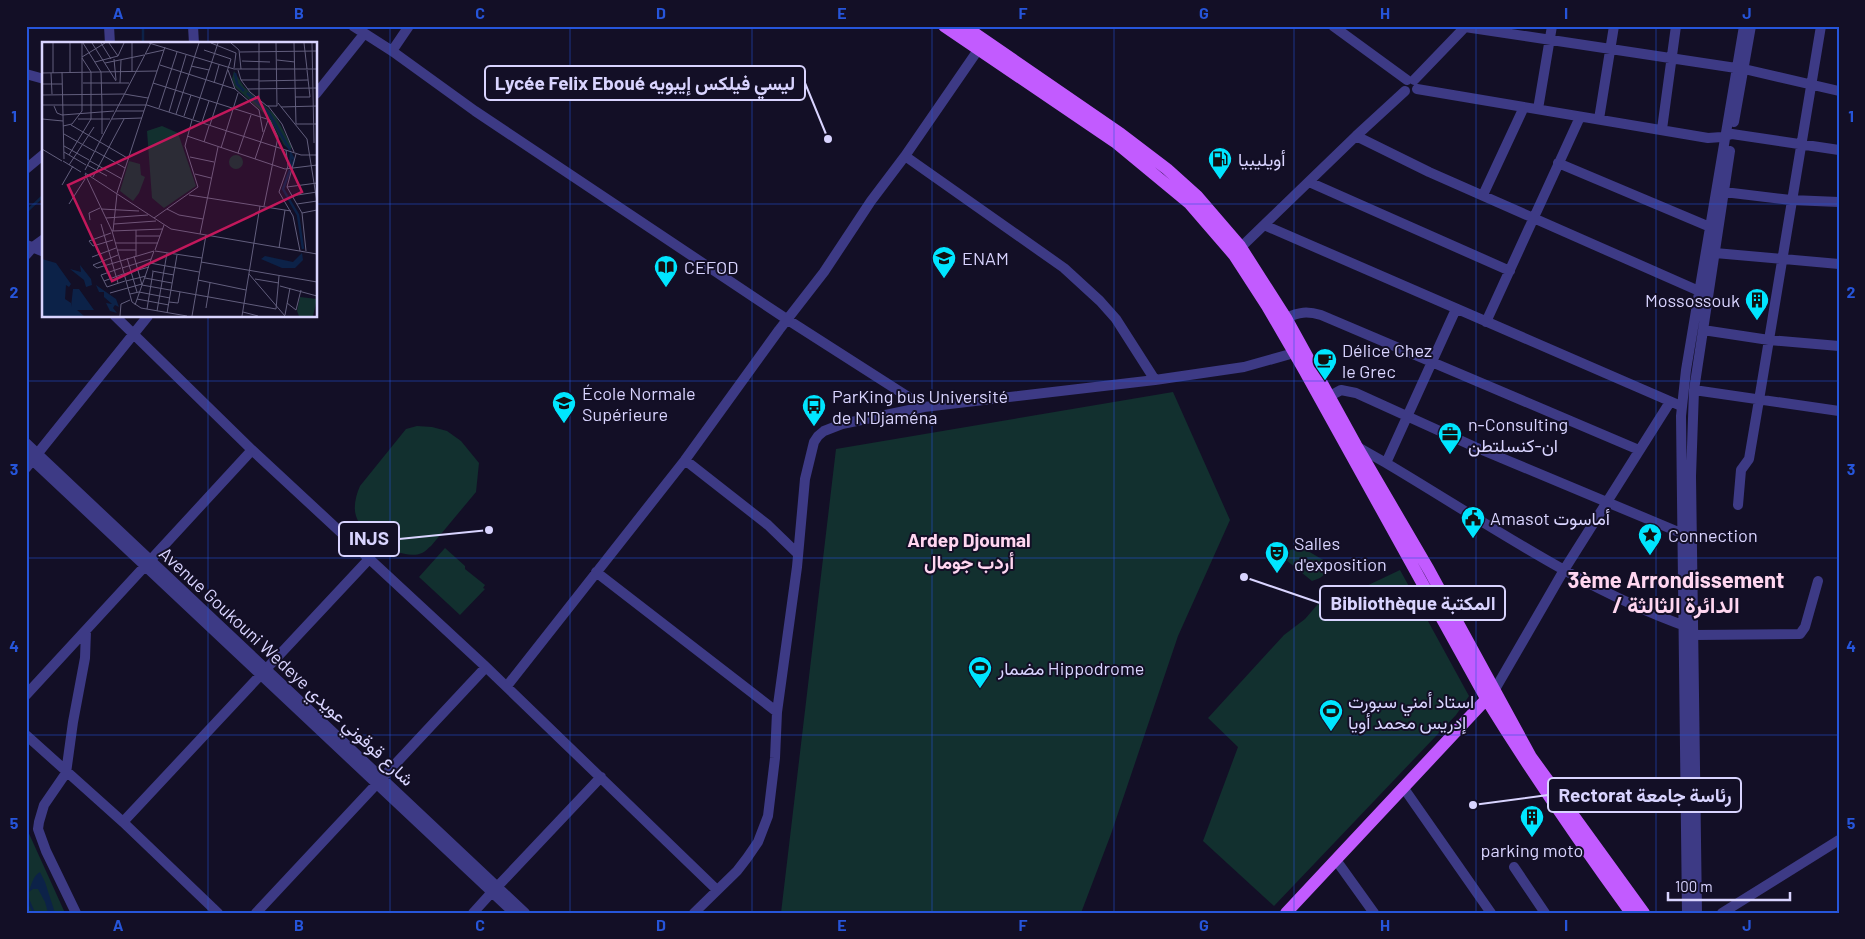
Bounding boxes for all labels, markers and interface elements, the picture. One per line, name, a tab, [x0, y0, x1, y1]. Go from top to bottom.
text: A	[113, 3, 124, 22]
text: B	[294, 3, 304, 22]
text: C	[475, 3, 485, 22]
text: D	[656, 3, 666, 22]
text: E	[837, 3, 847, 22]
text: F	[1019, 3, 1028, 22]
text: G	[1199, 3, 1209, 22]
text: H	[1380, 3, 1390, 22]
text: I	[1564, 3, 1568, 22]
text: J	[1742, 3, 1752, 22]
inset map	[42, 42, 318, 318]
callout: Lycée Felix Eboué ليسي فيلكس إيبويه	[485, 66, 805, 100]
text: Lycée Felix Eboué ليسي فيلكس إيبويه	[495, 71, 795, 100]
text: 1	[11, 106, 17, 125]
text: 1	[1848, 106, 1854, 125]
fuel station icon: أويليبيا	[1207, 146, 1233, 180]
place label: أويليبيا	[1238, 148, 1286, 171]
school or university icon: ENAM	[931, 245, 957, 279]
place label: ENAM	[962, 247, 1009, 269]
library icon: CEFOD	[653, 254, 679, 288]
place label: CEFOD	[684, 256, 738, 278]
text: 2	[10, 282, 19, 301]
text: 2	[1847, 282, 1856, 301]
building icon: Mossossouk	[1744, 287, 1770, 321]
place label: Mossossouk	[1645, 289, 1740, 311]
place label: Délice Chez le Grec	[1342, 339, 1432, 382]
cafe icon: Délice Chez le Grec	[1312, 347, 1338, 381]
place label: École Normale Supérieure	[582, 382, 696, 425]
place label: ParKing bus Université de N'Djaména	[832, 385, 1008, 428]
school or university icon: École Normale Supérieure	[551, 390, 577, 424]
bus stop icon: ParKing bus Université de N'Djaména	[801, 393, 827, 427]
place label: n-Consulting ان-كنسلتطن	[1468, 413, 1568, 457]
office icon: n-Consulting ان-كنسلتطن	[1437, 421, 1463, 455]
text: 3	[10, 459, 18, 478]
text: 3	[1847, 459, 1855, 478]
public building icon: Amasot أماسوت	[1460, 505, 1486, 539]
place label: Amasot أماسوت	[1490, 507, 1610, 530]
callout: INJS	[339, 522, 399, 556]
place icon: Connection	[1637, 522, 1663, 556]
place label: Connection	[1668, 524, 1758, 546]
text: INJS	[349, 526, 389, 549]
district label: Ardep Djoumal أردب جومال	[907, 528, 1031, 575]
place label: Salles d'exposition	[1294, 532, 1387, 575]
theatre icon: Salles d'exposition	[1264, 540, 1290, 574]
street label: Avenue Goukouni Wedeye شارع قوقوني عويدي	[152, 542, 419, 794]
district label: 3ème Arrondissement / الدائرة الثالثة	[1568, 566, 1784, 619]
callout: Bibliothèque المكتبة	[1320, 586, 1505, 620]
text: Bibliothèque المكتبة	[1330, 591, 1496, 615]
text: 4	[9, 636, 19, 655]
text: 4	[1846, 636, 1856, 655]
sports icon: مضمار Hippodrome	[967, 655, 993, 689]
place label: مضمار Hippodrome	[997, 657, 1144, 680]
place label: استاد أمني سبورت إدريس محمد أويا	[1348, 690, 1474, 735]
sports icon: استاد أمني سبورت إدريس محمد أويا	[1318, 698, 1344, 732]
callout: Rectorat رئاسة جامعة	[1548, 778, 1741, 812]
text: Rectorat رئاسة جامعة	[1558, 783, 1732, 808]
building icon: parking moto	[1519, 804, 1545, 838]
text: 5	[10, 813, 19, 832]
text: 5	[1847, 813, 1856, 832]
place label: parking moto	[1481, 839, 1583, 861]
scale bar	[1668, 869, 1790, 901]
text: 100 m	[1675, 877, 1713, 895]
text: A	[113, 915, 124, 934]
text: B	[294, 915, 304, 934]
text: C	[475, 915, 485, 934]
text: D	[656, 915, 666, 934]
text: E	[837, 915, 847, 934]
text: F	[1019, 915, 1028, 934]
text: G	[1199, 915, 1209, 934]
text: H	[1380, 915, 1390, 934]
text: I	[1564, 915, 1568, 934]
text: J	[1742, 915, 1752, 934]

